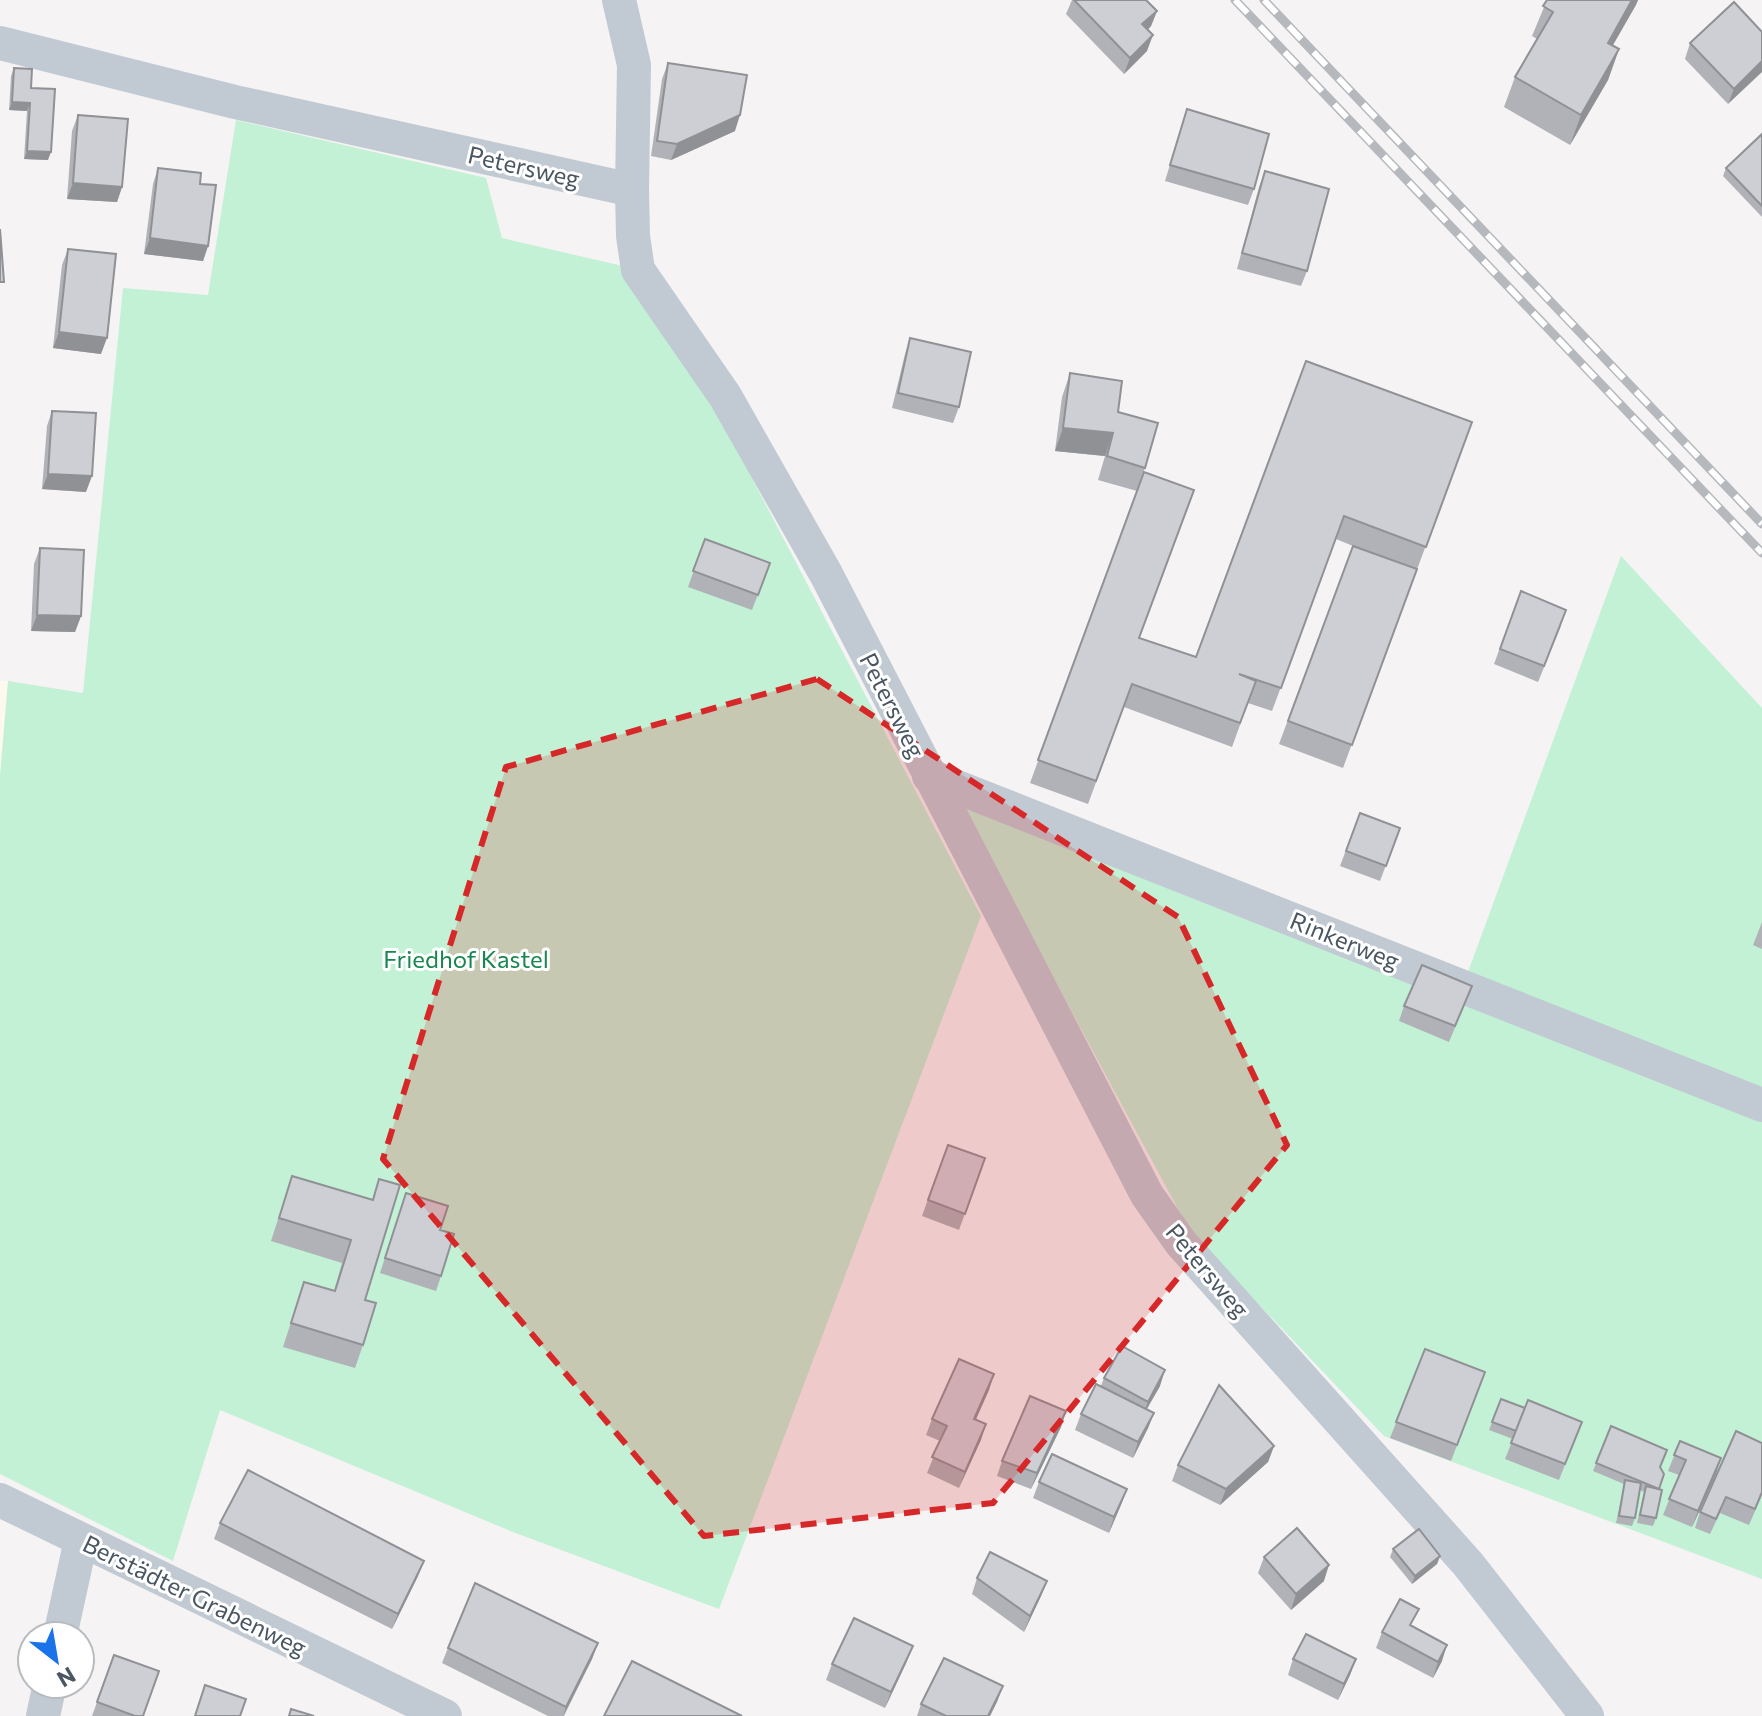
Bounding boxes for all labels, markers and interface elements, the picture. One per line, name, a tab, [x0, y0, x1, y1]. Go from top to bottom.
street label: Petersweg	[465, 139, 583, 193]
street label: Petersweg	[854, 648, 932, 762]
street label: Rinkerweg	[1286, 905, 1404, 975]
park label: Friedhof Kastel	[383, 944, 549, 973]
street label: Petersweg	[1160, 1217, 1256, 1323]
street label: Berstädter Grabenweg	[78, 1528, 312, 1662]
north arrow	[16, 1620, 96, 1700]
text: N	[53, 1662, 81, 1693]

